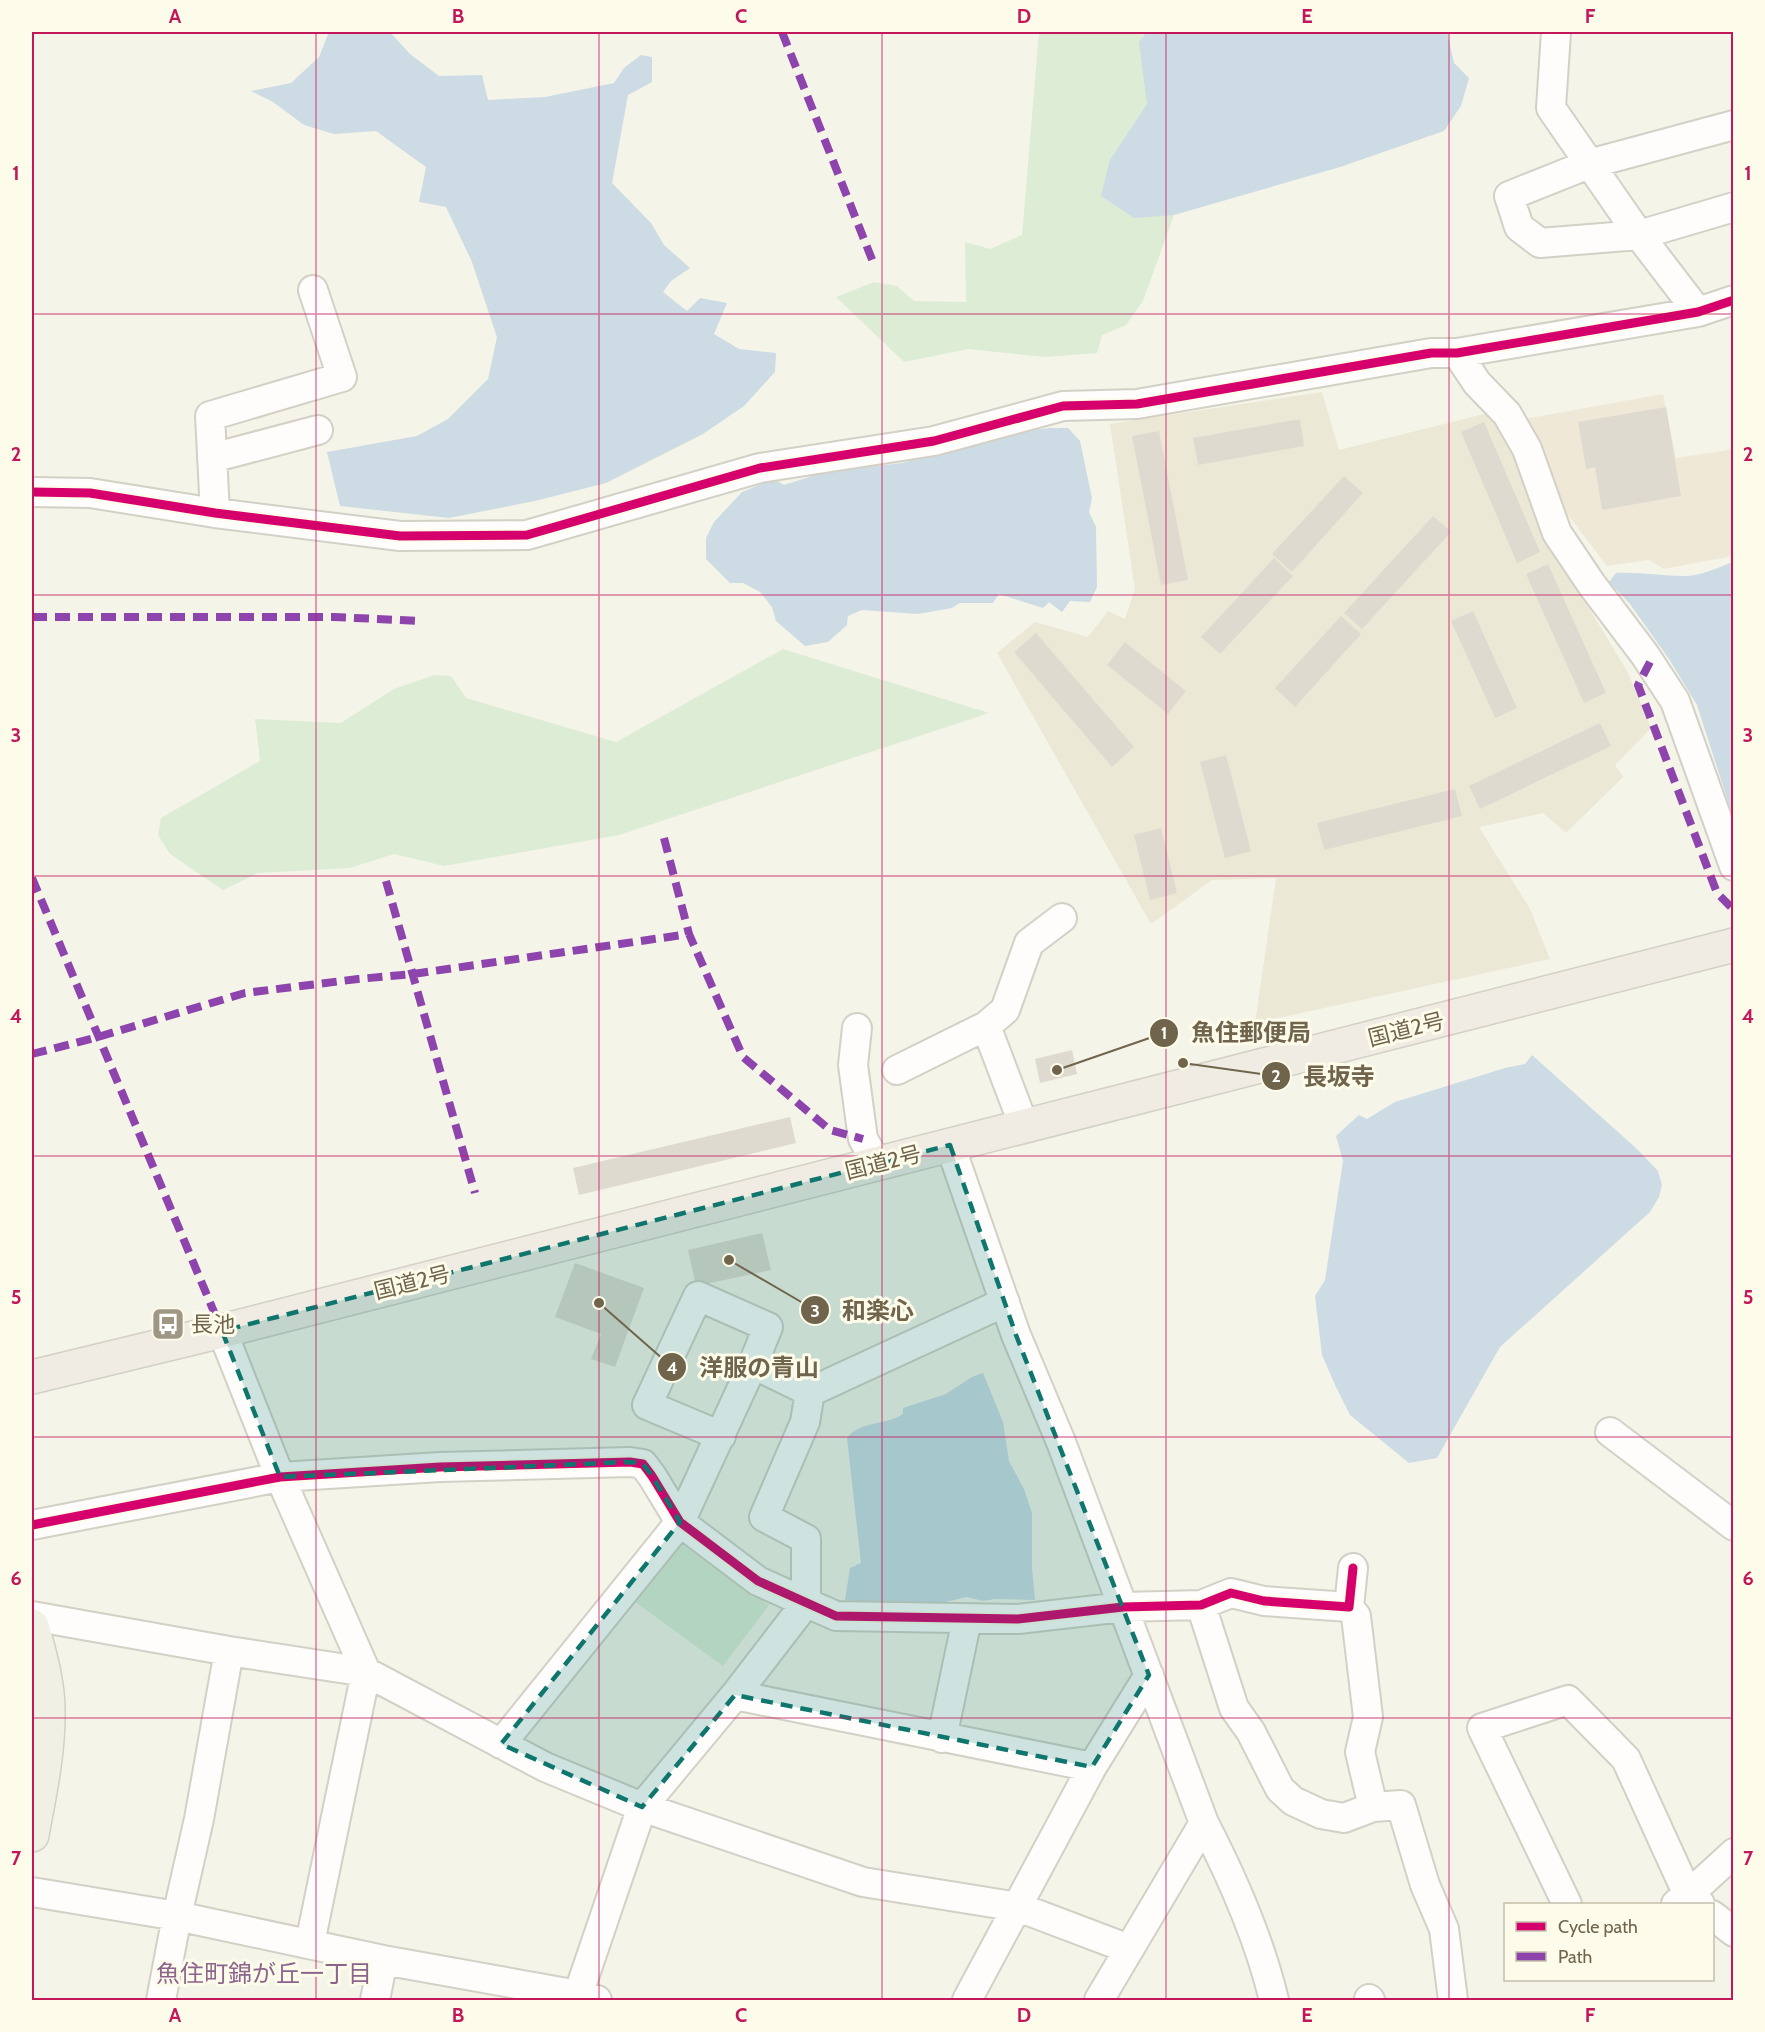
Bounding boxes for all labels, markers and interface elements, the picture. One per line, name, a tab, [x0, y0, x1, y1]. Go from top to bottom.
text: A	[169, 4, 182, 28]
text: B	[452, 4, 464, 28]
text: C	[735, 4, 747, 28]
text: D	[1017, 4, 1031, 28]
text: E	[1301, 4, 1313, 28]
text: F	[1585, 4, 1596, 28]
text: 1	[12, 161, 20, 185]
text: 1	[1744, 161, 1752, 185]
text: 2	[11, 442, 21, 466]
text: 2	[1743, 442, 1753, 466]
text: 3	[11, 723, 21, 747]
text: 3	[1743, 723, 1753, 747]
text: 4	[10, 1004, 22, 1028]
text: 4	[1742, 1004, 1754, 1028]
street label: 国道2号	[1365, 1007, 1447, 1052]
callout: 魚住郵便局	[1149, 1012, 1323, 1054]
text: 魚住郵便局	[1191, 1018, 1311, 1047]
text: 1	[1161, 1022, 1167, 1044]
callout: 長坂寺	[1261, 1055, 1387, 1097]
text: 長坂寺	[1303, 1062, 1375, 1091]
text: 2	[1271, 1065, 1281, 1087]
street label: 国道2号	[842, 1140, 924, 1185]
street label: 国道2号	[371, 1260, 453, 1305]
text: 5	[11, 1285, 21, 1309]
text: 5	[1743, 1285, 1753, 1309]
callout: 和楽心	[800, 1289, 926, 1331]
text: 和楽心	[842, 1296, 914, 1325]
text: 3	[810, 1300, 820, 1322]
bus stop icon: 長池	[150, 1306, 186, 1342]
place label: 長池	[191, 1311, 235, 1338]
callout: 洋服の青山	[657, 1346, 831, 1388]
text: 洋服の青山	[699, 1353, 819, 1382]
text: 4	[666, 1357, 678, 1379]
text: 6	[10, 1566, 22, 1590]
text: 6	[1742, 1566, 1754, 1590]
text: 7	[11, 1846, 22, 1870]
text: 7	[1743, 1846, 1754, 1870]
legend	[1504, 1903, 1714, 1981]
text: Cycle path	[1558, 1916, 1638, 1938]
text: Path	[1558, 1946, 1592, 1968]
district label: 魚住町錦が丘一丁目	[156, 1959, 372, 1988]
text: A	[169, 2003, 182, 2027]
text: B	[452, 2003, 464, 2027]
text: C	[735, 2003, 747, 2027]
text: D	[1017, 2003, 1031, 2027]
text: E	[1301, 2003, 1313, 2027]
text: F	[1585, 2003, 1596, 2027]

